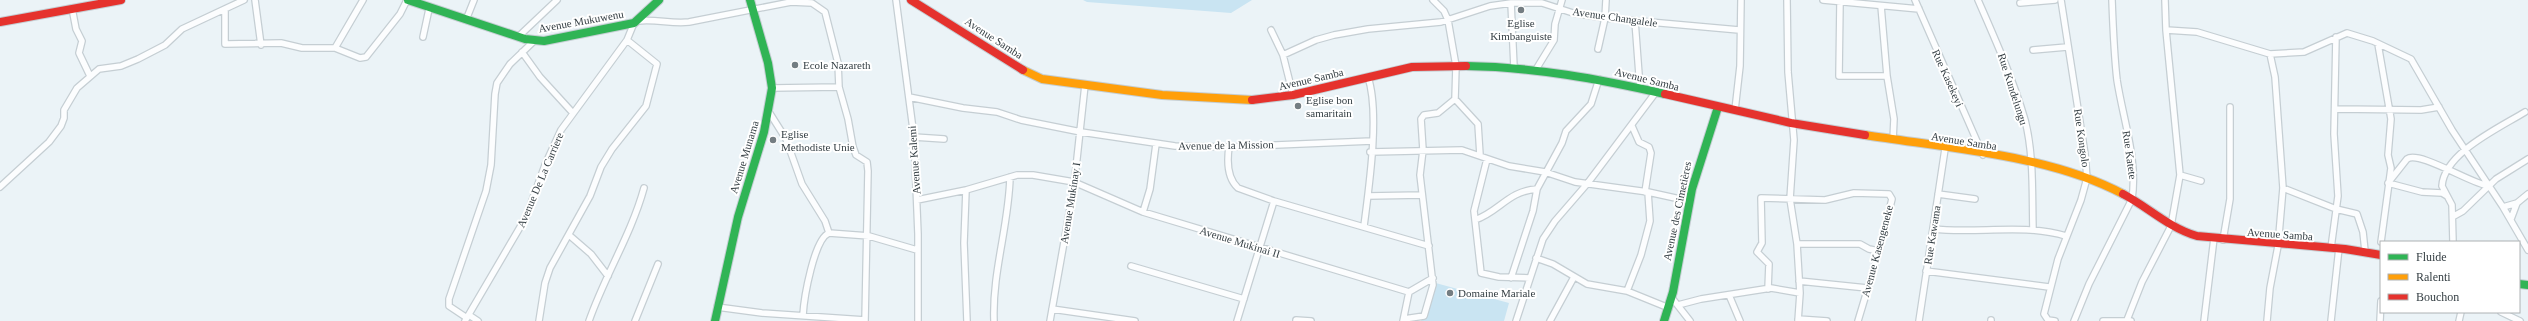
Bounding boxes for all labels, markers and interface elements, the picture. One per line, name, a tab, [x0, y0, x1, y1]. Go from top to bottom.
marker: Eglise Kimbanguiste	[1516, 5, 1526, 15]
street label: Avenue Changalele	[1572, 5, 1658, 29]
street label: Avenue Mukuwenu	[537, 8, 625, 34]
street label: Avenue Samba	[963, 15, 1025, 61]
place label: Eglise Kimbanguiste	[1490, 17, 1552, 42]
street label: Rue Kasekeyi	[1930, 48, 1966, 108]
street label: Rue Kundelungu	[1996, 52, 2030, 127]
place label: Ecole Nazareth	[803, 59, 871, 71]
marker: Ecole Nazareth	[790, 60, 800, 70]
street label: Avenue Samba	[1613, 65, 1681, 93]
street label: Avenue Samba	[1277, 66, 1345, 92]
place label: Eglise bon samaritain	[1306, 94, 1353, 119]
marker: Eglise bon samaritain	[1293, 101, 1303, 111]
street label: Rue Kongolo	[2072, 108, 2092, 169]
street label: Avenue Munama	[727, 119, 761, 195]
street label: Avenue Kalemi	[906, 125, 922, 195]
place label: Eglise Methodiste Unie	[781, 128, 855, 153]
street label: Avenue Samba	[1930, 130, 1998, 152]
street label: Rue Katete	[2121, 130, 2139, 180]
street label: Avenue De La Carriere	[515, 131, 566, 229]
marker: Eglise Methodiste Unie	[768, 135, 778, 145]
street label: Avenue de la Mission	[1178, 138, 1274, 152]
street label: Avenue des Cimetières	[1661, 160, 1693, 262]
street label: Avenue Mukinay I	[1058, 161, 1082, 245]
street label: Avenue Kasengeneke	[1859, 204, 1895, 298]
street label: Rue Kawama	[1921, 205, 1943, 265]
street label: Avenue Mukinai II	[1198, 224, 1282, 260]
street label: Avenue Samba	[2247, 226, 2313, 242]
legend	[2380, 241, 2520, 313]
text: Fluide	[2416, 250, 2447, 264]
text: Ralenti	[2416, 270, 2451, 284]
place label: Domaine Mariale	[1458, 287, 1535, 299]
marker: Domaine Mariale	[1445, 288, 1455, 298]
text: Bouchon	[2416, 290, 2459, 304]

